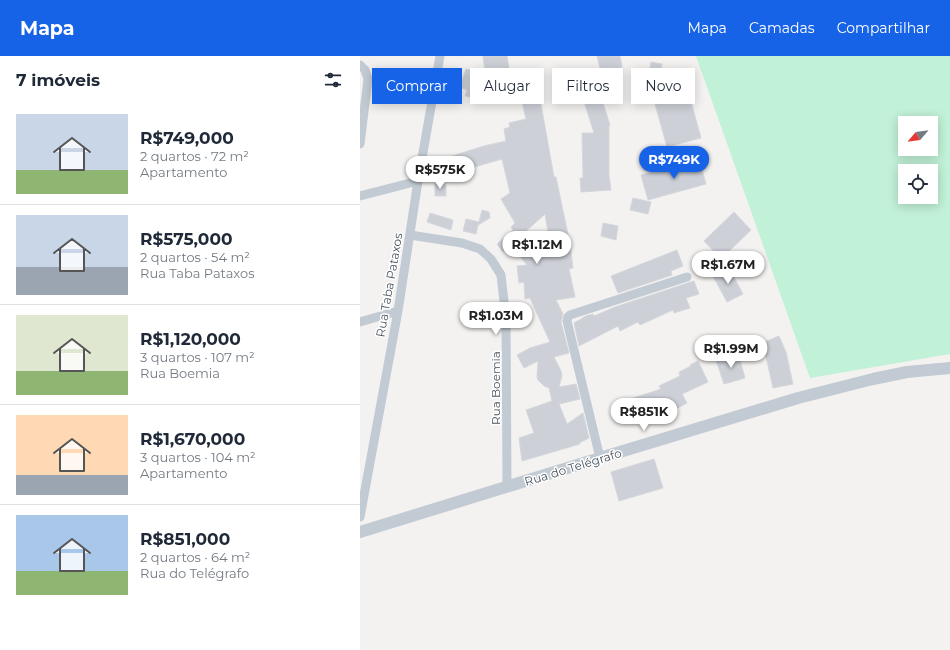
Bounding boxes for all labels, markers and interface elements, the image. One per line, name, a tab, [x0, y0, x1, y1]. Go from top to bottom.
text: Mapa	[20, 17, 75, 40]
text: Mapa	[688, 19, 727, 37]
text: Camadas	[749, 19, 815, 37]
text: Compartilhar	[837, 19, 930, 37]
chip: Comprar	[372, 68, 462, 104]
chip: Alugar	[470, 68, 544, 104]
chip: Filtros	[552, 68, 623, 104]
chip: Novo	[631, 68, 695, 104]
icon: filters	[322, 69, 344, 91]
text: 7 imóveis	[16, 70, 100, 90]
north arrow	[898, 116, 938, 156]
map controls	[898, 116, 938, 204]
text: R$749,000	[140, 128, 234, 148]
icon: home	[48, 130, 96, 178]
pin: R$749K	[641, 146, 707, 180]
text: 2 quartos · 72 m²	[140, 148, 249, 164]
text: R$749K	[648, 151, 700, 167]
pin: R$575K	[407, 156, 473, 190]
text: R$575K	[415, 161, 465, 177]
text: Apartamento	[140, 164, 227, 180]
button: locate	[898, 164, 938, 204]
text: R$575,000	[140, 229, 232, 249]
icon: home	[48, 231, 96, 279]
pin: R$1.12M	[500, 231, 574, 265]
street label: Rua Taba Pataxos	[372, 232, 406, 338]
text: R$1.12M	[511, 236, 563, 252]
text: 2 quartos · 54 m²	[140, 249, 250, 265]
pin: R$1.67M	[691, 251, 765, 285]
text: R$1.67M	[701, 256, 755, 272]
text: Rua Taba Pataxos	[140, 265, 255, 281]
pin: R$1.03M	[459, 302, 533, 336]
text: R$1.03M	[469, 307, 523, 323]
text: R$1,120,000	[140, 329, 241, 349]
icon: home	[48, 331, 96, 379]
pin: R$1.99M	[694, 335, 768, 369]
text: R$1.99M	[703, 340, 759, 356]
text: 3 quartos · 107 m²	[140, 349, 255, 365]
street label: Rua Boemia	[488, 351, 503, 425]
text: Rua Boemia	[140, 365, 220, 381]
pin: R$851K	[611, 398, 677, 432]
text: R$851K	[620, 403, 668, 419]
text: R$1,670,000	[140, 429, 245, 449]
icon: home	[48, 431, 96, 479]
street label: Rua do Telégrafo	[523, 445, 623, 489]
text: 3 quartos · 104 m²	[140, 449, 256, 465]
text: Apartamento	[140, 465, 227, 481]
text: R$851,000	[140, 529, 230, 549]
icon: home	[48, 531, 96, 579]
text: 2 quartos · 64 m²	[140, 549, 250, 565]
text: Rua do Telégrafo	[140, 565, 249, 581]

